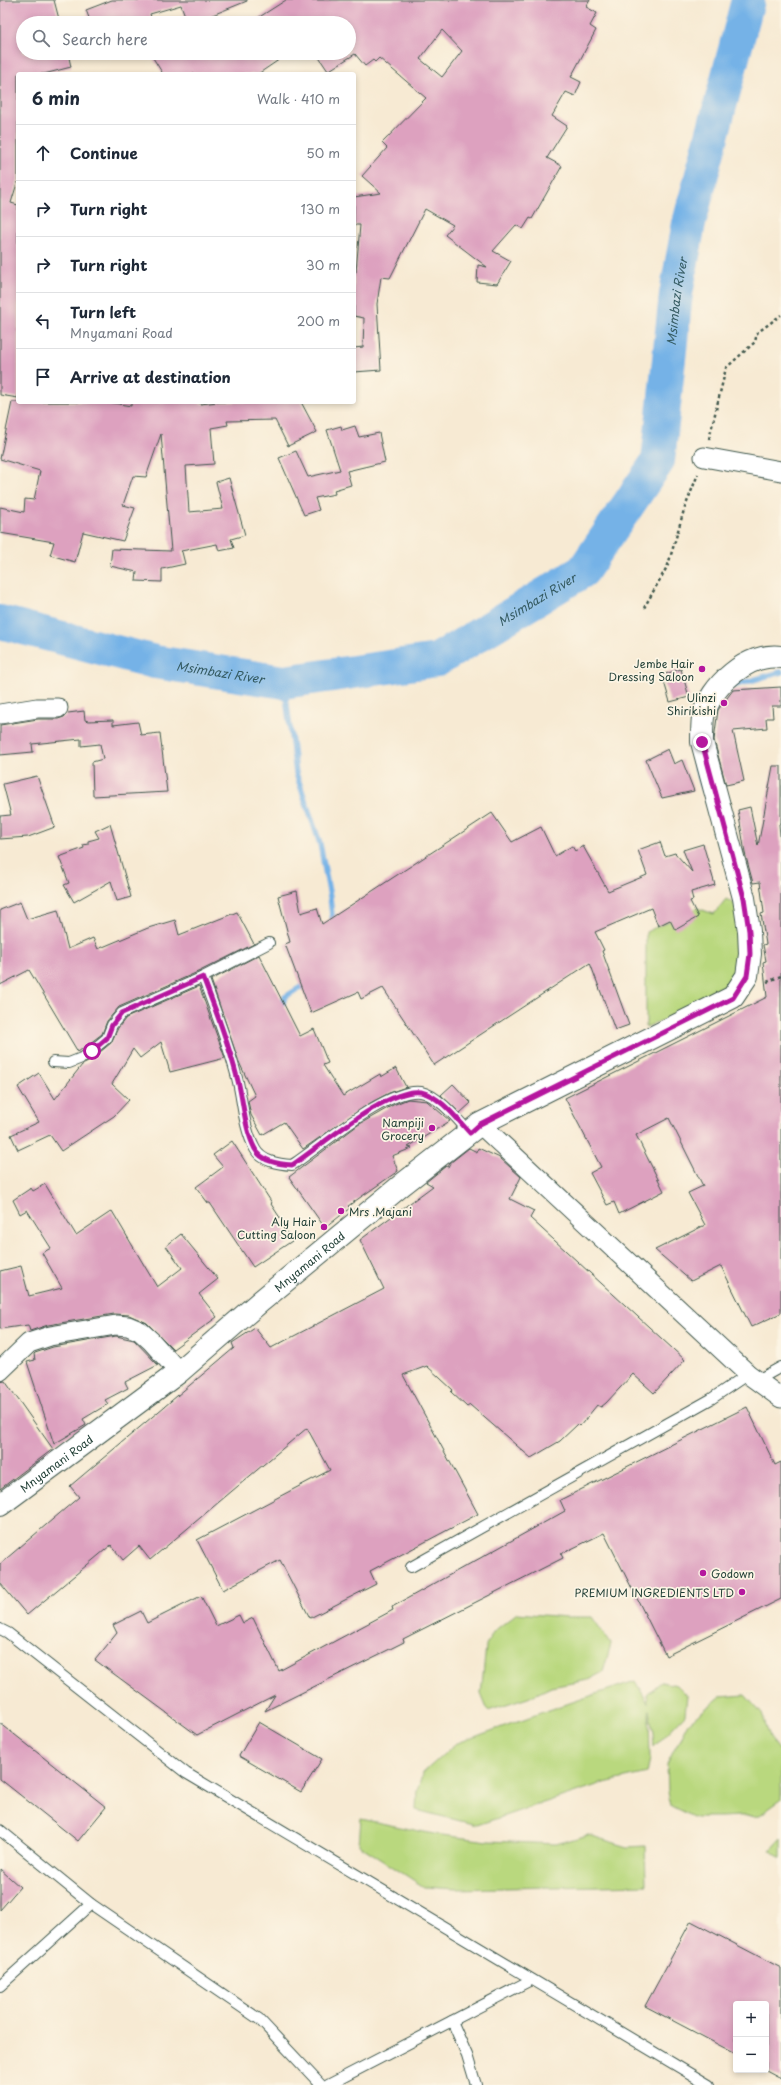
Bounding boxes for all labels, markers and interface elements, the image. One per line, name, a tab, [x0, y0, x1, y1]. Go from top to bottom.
search box	[16, 16, 356, 60]
icon: search	[30, 27, 52, 49]
text: Search here	[62, 27, 148, 50]
text: 6 min	[32, 85, 80, 111]
text: Walk · 410 m	[257, 89, 340, 108]
text: Continue	[70, 141, 138, 164]
icon: ahead	[32, 142, 54, 164]
text: 50 m	[306, 143, 340, 162]
text: Turn right	[70, 197, 147, 220]
icon: right	[32, 198, 54, 220]
text: 130 m	[301, 199, 340, 218]
text: Turn right	[70, 253, 147, 276]
icon: right	[32, 254, 54, 276]
text: 30 m	[306, 255, 340, 274]
water label: Msimbazi River	[662, 255, 692, 346]
text: Turn left	[70, 300, 136, 323]
icon: left	[32, 310, 54, 332]
text: 200 m	[297, 311, 340, 330]
text: Mnyamani Road	[70, 323, 173, 342]
text: Arrive at destination	[70, 365, 231, 388]
icon: arrive	[32, 366, 54, 388]
water label: Msimbazi River	[494, 568, 580, 630]
place label: Jembe Hair Dressing Saloon	[609, 655, 694, 685]
water label: Msimbazi River	[175, 656, 267, 688]
marker: Jembe Hair Dressing Saloon	[697, 664, 707, 674]
place label: Ulinzi Shirikishi	[667, 689, 716, 719]
marker: Ulinzi Shirikishi	[719, 698, 729, 708]
route end	[693, 733, 711, 751]
route start	[83, 1042, 101, 1060]
place label: Nampiji Grocery	[381, 1114, 424, 1144]
marker: Nampiji Grocery	[427, 1123, 437, 1133]
place label: Mrs .Majani	[349, 1203, 412, 1220]
marker: Mrs .Majani	[336, 1206, 346, 1216]
place label: Aly Hair Cutting Saloon	[237, 1213, 316, 1243]
marker: Aly Hair Cutting Saloon	[319, 1222, 329, 1232]
street label: Mnyamani Road	[270, 1227, 348, 1296]
street label: Mnyamani Road	[16, 1430, 96, 1496]
place label: Godown	[711, 1565, 754, 1582]
marker: Godown	[698, 1568, 708, 1578]
place label: PREMIUM INGREDIENTS LTD	[574, 1584, 734, 1601]
marker: PREMIUM INGREDIENTS LTD	[737, 1587, 747, 1597]
map controls	[733, 2001, 769, 2073]
button: +	[733, 2001, 769, 2037]
button: −	[733, 2037, 769, 2073]

